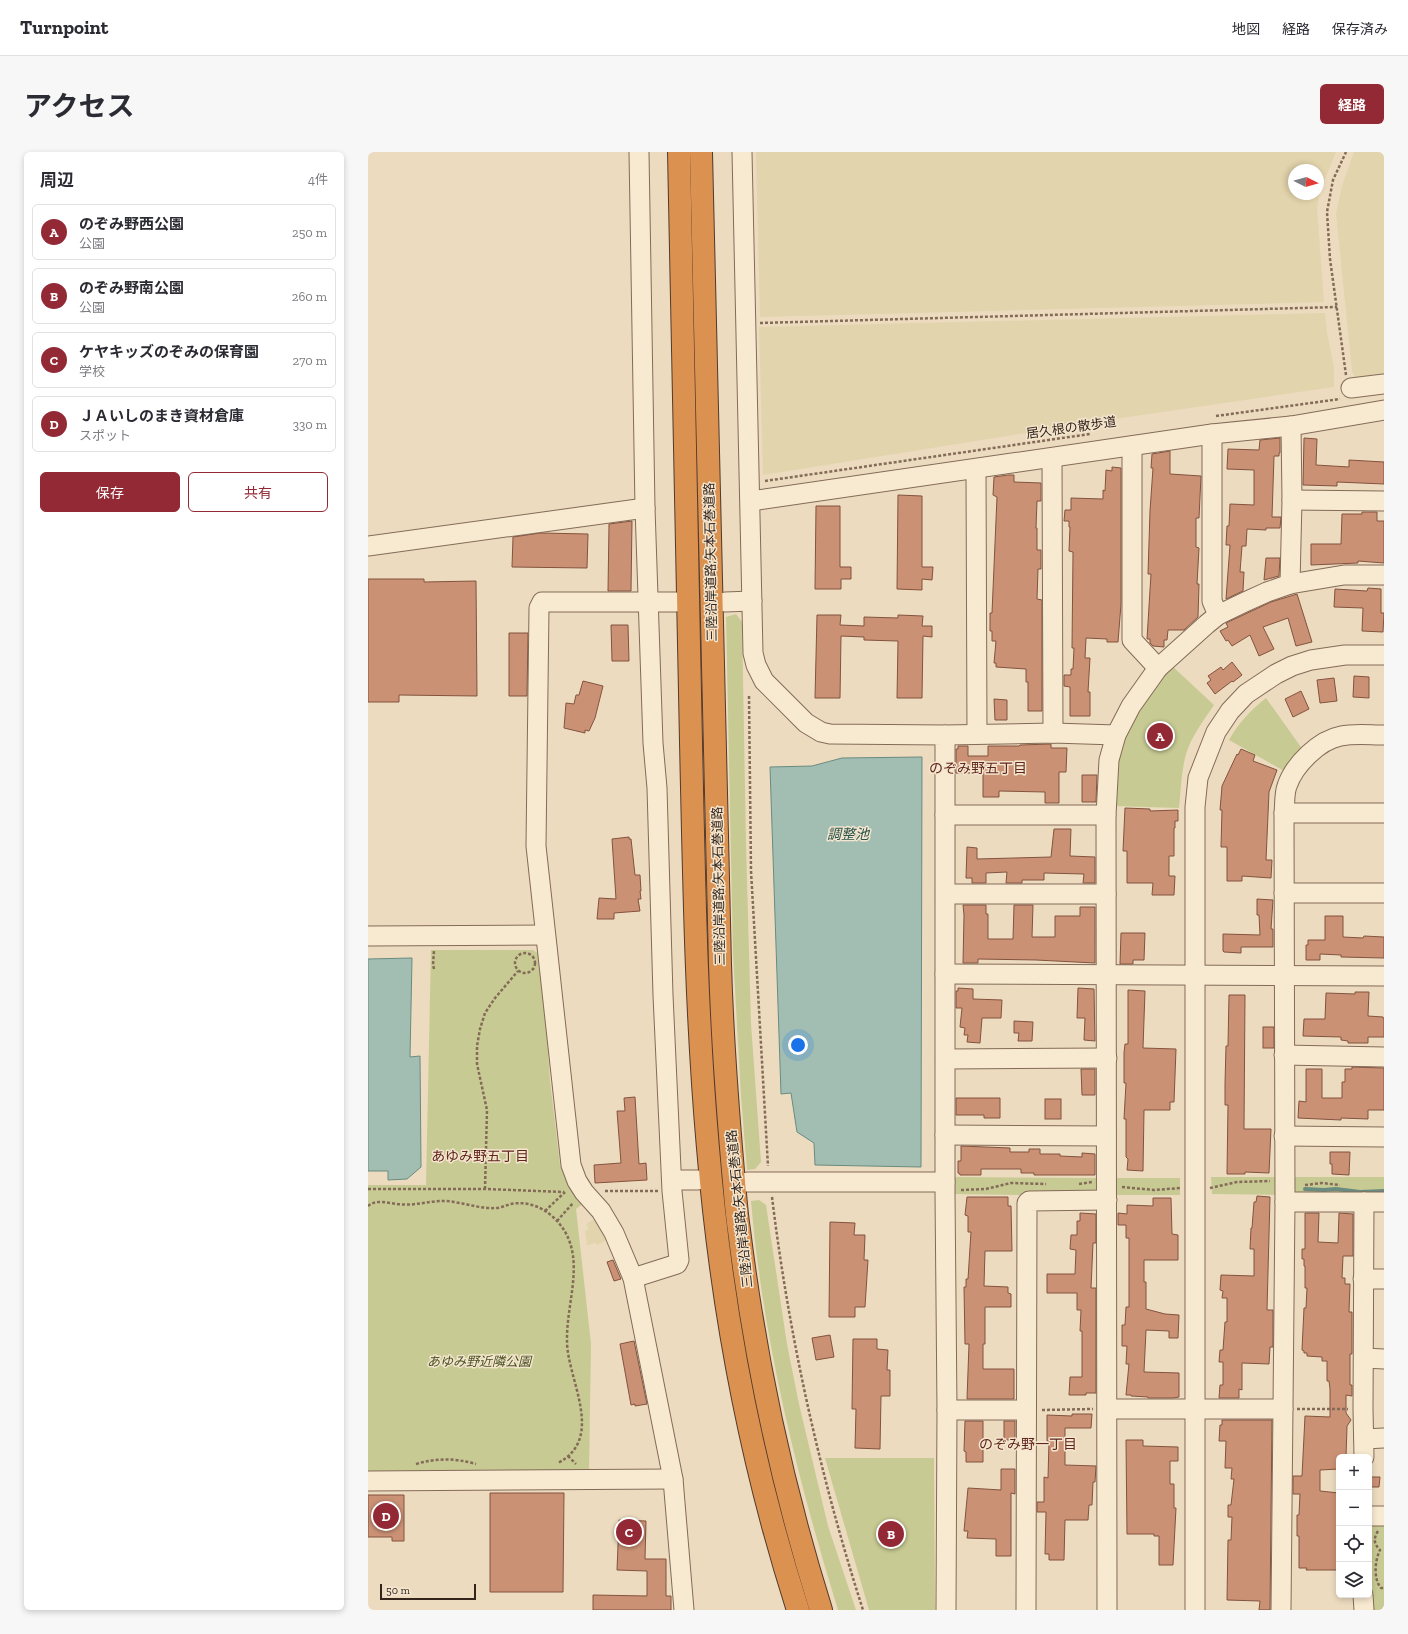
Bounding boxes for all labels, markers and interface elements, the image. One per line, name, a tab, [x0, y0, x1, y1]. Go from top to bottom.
text: Turnpoint	[20, 16, 108, 39]
text: 地図	[1232, 21, 1260, 38]
text: 経路	[1282, 21, 1310, 38]
text: 保存済み	[1332, 21, 1388, 38]
button: 経路	[1320, 84, 1384, 124]
text: アクセス	[24, 90, 135, 123]
north arrow	[1288, 164, 1324, 200]
text: 周辺	[40, 170, 74, 190]
text: 4件	[308, 172, 328, 187]
text: のぞみ野西公園	[79, 215, 184, 233]
text: A	[50, 225, 58, 240]
text: 250 m	[292, 225, 327, 240]
text: 公園	[79, 236, 105, 251]
text: のぞみ野南公園	[79, 279, 184, 297]
text: B	[50, 289, 58, 304]
text: 260 m	[292, 289, 327, 304]
text: 公園	[79, 300, 105, 315]
text: ケヤキッズのぞみの保育園	[79, 343, 259, 361]
text: C	[50, 353, 58, 368]
text: 270 m	[293, 353, 327, 368]
text: 学校	[79, 364, 105, 379]
text: ＪＡいしのまき資材倉庫	[79, 407, 244, 425]
street label: 居久根の散歩道	[1025, 414, 1117, 441]
text: D	[49, 417, 59, 432]
text: 330 m	[293, 417, 327, 432]
text: スポット	[79, 428, 131, 443]
button: 保存	[40, 472, 180, 512]
button: 共有	[188, 472, 328, 512]
street label: 三陸沿岸道路;矢本石巻道路	[702, 482, 719, 642]
pin: A	[1147, 721, 1173, 751]
district label: のぞみ野五丁目	[929, 760, 1027, 777]
street label: 三陸沿岸道路;矢本石巻道路	[710, 806, 727, 966]
water label: 調整池	[827, 826, 871, 843]
your location	[788, 1035, 808, 1055]
street label: 三陸沿岸道路;矢本石巻道路	[724, 1129, 755, 1289]
district label: あゆみ野五丁目	[431, 1148, 529, 1165]
park label: あゆみ野近隣公園	[427, 1354, 533, 1369]
district label: のぞみ野一丁目	[979, 1436, 1077, 1453]
map controls	[1336, 1454, 1372, 1598]
button: +	[1336, 1454, 1372, 1490]
button: −	[1336, 1490, 1372, 1526]
pin: D	[373, 1501, 399, 1531]
pin: C	[616, 1517, 642, 1547]
pin: B	[878, 1519, 904, 1549]
button: locate	[1336, 1526, 1372, 1562]
button: layers	[1336, 1562, 1372, 1598]
scale bar	[380, 1582, 476, 1601]
text: 50 m	[386, 1584, 410, 1597]

